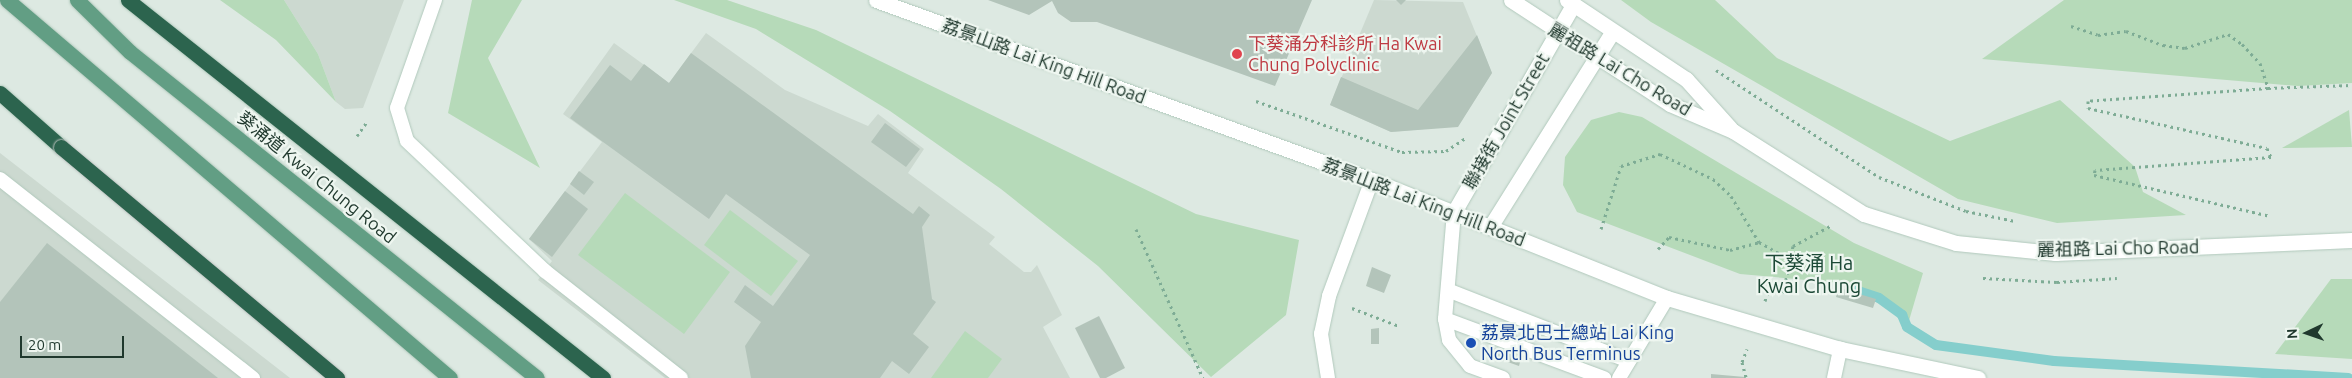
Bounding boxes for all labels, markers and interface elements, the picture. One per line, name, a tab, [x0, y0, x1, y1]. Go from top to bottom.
street label: 荔景山路 Lai King Hill Road	[939, 14, 1149, 108]
street label: 麗祖路 Lai Cho Road	[1545, 18, 1695, 120]
place label: 下葵涌分科診所 Ha Kwai Chung Polyclinic	[1248, 33, 1442, 76]
marker: 下葵涌分科診所 Ha Kwai Chung Polyclinic	[1230, 47, 1244, 61]
street label: 聯接街 Joint Street	[1458, 49, 1554, 193]
street label: 葵涌道 Kwai Chung Road	[233, 106, 401, 248]
street label: 荔景山路 Lai King Hill Road	[1320, 153, 1528, 251]
street label: 麗祖路 Lai Cho Road	[2037, 236, 2199, 260]
district label: 下葵涌 Ha Kwai Chung	[1750, 251, 1868, 298]
north arrow	[2282, 308, 2332, 358]
place label: 荔景北巴士總站 Lai King North Bus Terminus	[1481, 322, 1674, 364]
scale bar	[22, 326, 126, 358]
text: N	[2284, 328, 2300, 339]
text: 20 m	[28, 336, 61, 353]
marker: 荔景北巴士總站 Lai King North Bus Terminus	[1465, 337, 1477, 349]

